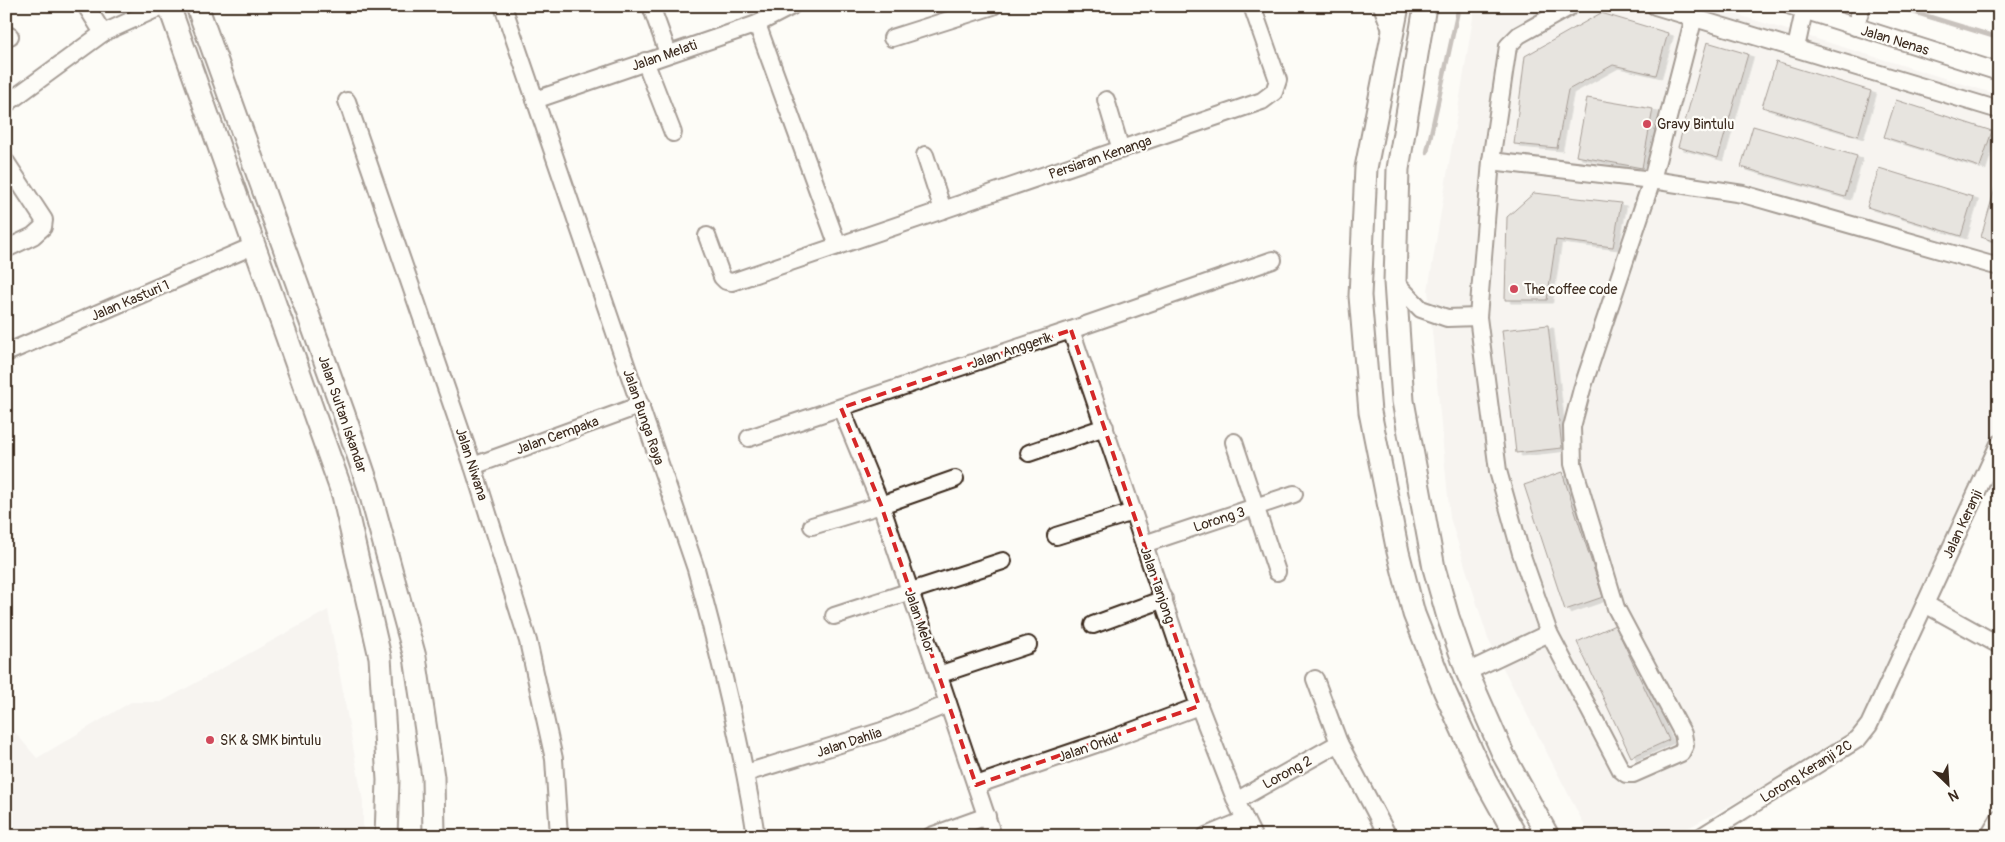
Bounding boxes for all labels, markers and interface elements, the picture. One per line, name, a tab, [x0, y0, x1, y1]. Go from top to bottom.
street label: Jalan Nenas	[1859, 22, 1932, 59]
street label: Jalan Melati	[629, 36, 700, 75]
place label: Gravy Bintulu	[1657, 116, 1734, 133]
marker: Gravy Bintulu	[1641, 118, 1653, 130]
street label: Persiaran Kenanga	[1047, 132, 1154, 183]
street label: Jalan Kasturi 1	[88, 276, 172, 325]
place label: The coffee code	[1524, 281, 1618, 298]
marker: The coffee code	[1508, 283, 1520, 295]
street label: Jalan Anggerik	[968, 329, 1054, 372]
street label: Jalan Sultan Iskandar	[314, 353, 371, 475]
street label: Jalan Bunga Raya	[619, 367, 668, 467]
street label: Jalan Cempaka	[513, 413, 601, 458]
street label: Jalan Niwana	[452, 426, 491, 503]
street label: Jalan Keranji	[1939, 487, 1986, 561]
street label: Lorong 3	[1191, 503, 1247, 536]
street label: Jalan Tanjong	[1136, 545, 1179, 626]
street label: Jalan Melor	[901, 587, 938, 655]
street label: Jalan Dahlia	[814, 724, 884, 761]
street label: Jalan Orkid	[1056, 729, 1121, 766]
place label: SK & SMK bintulu	[220, 732, 321, 749]
marker: SK & SMK bintulu	[204, 734, 216, 746]
street label: Lorong Keranji 2C	[1757, 736, 1856, 806]
street label: Lorong 2	[1260, 752, 1315, 793]
north arrow	[1922, 760, 1972, 810]
text: N	[1945, 786, 1961, 805]

